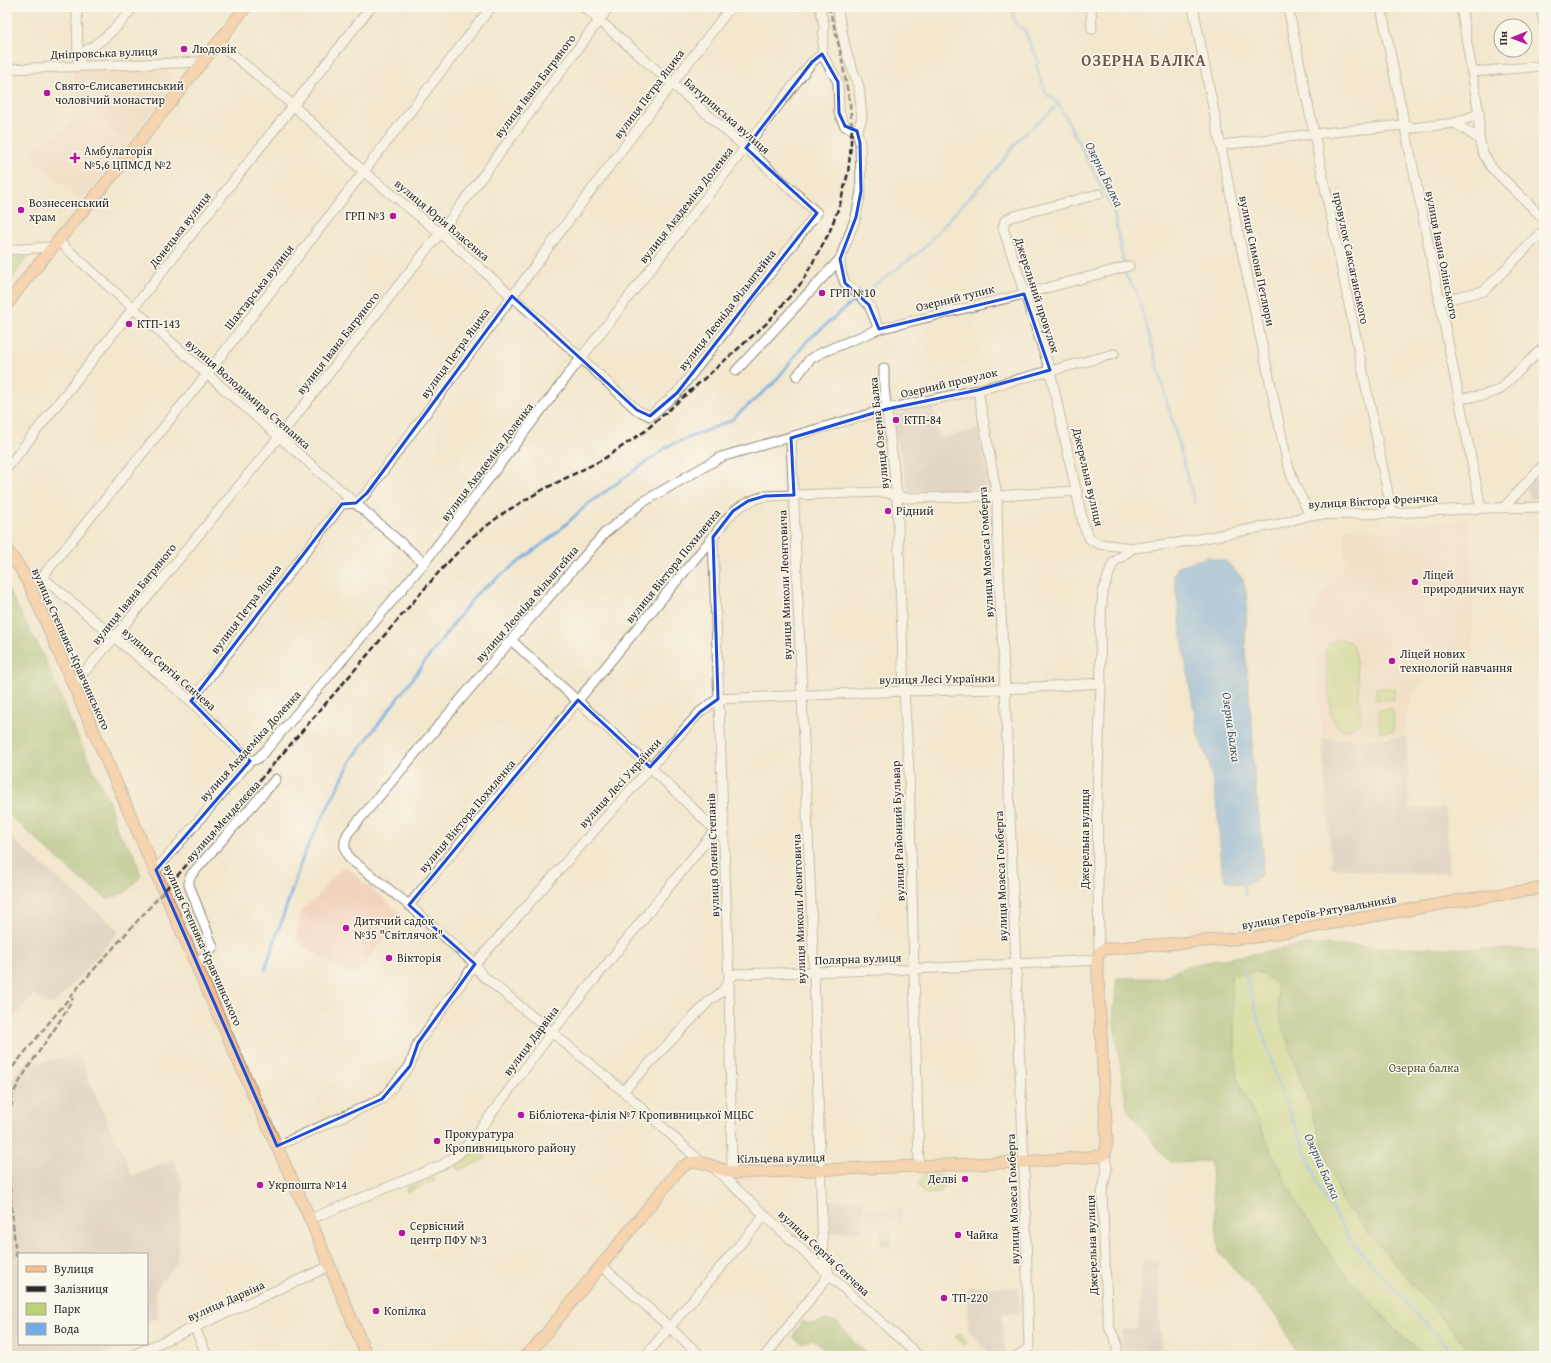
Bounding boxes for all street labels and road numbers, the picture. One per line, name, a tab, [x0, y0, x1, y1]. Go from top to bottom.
street label: вулиця Івана Багряного	[490, 30, 579, 141]
street label: Дніпровська вулиця	[49, 42, 158, 63]
street label: вулиця Петра Яцика	[609, 45, 688, 142]
street label: Батуринська вулиця	[681, 73, 774, 158]
street label: вулиця Академіка Доленка	[635, 142, 737, 267]
street label: вулиця Юрія Власенка	[391, 175, 494, 265]
street label: Донецька вулиця	[144, 188, 215, 272]
street label: вулиця Івана Олінського	[1422, 189, 1463, 321]
street label: провулок Саксаганського	[1329, 190, 1374, 326]
street label: вулиця Симона Петлюри	[1235, 194, 1280, 328]
street label: Джерельний провулок	[1010, 234, 1064, 356]
street label: Шахтарська вулиця	[220, 240, 297, 333]
street label: вулиця Леоніда Фільштейна	[674, 245, 780, 374]
street label: Озерний тупик	[914, 279, 997, 316]
street label: вулиця Івана Багряного	[292, 288, 383, 398]
street label: вулиця Петра Яцика	[416, 304, 493, 401]
street label: вулиця Володимира Степанка	[182, 335, 315, 453]
street label: Озерний провулок	[899, 363, 1000, 402]
street label: вулиця Озерна Балка	[864, 376, 893, 490]
street label: вулиця Академіка Доленка	[436, 399, 537, 524]
street label: Джерельна вулиця	[1069, 425, 1108, 528]
street label: вулиця Мозеса Гомберга	[974, 486, 997, 618]
street label: вулиця Віктора Френчка	[1308, 489, 1438, 512]
street label: вулиця Віктора Похиленка	[621, 505, 724, 627]
street label: вулиця Миколи Леонтовича	[773, 509, 796, 660]
street label: вулиця Івана Багряного	[87, 539, 180, 648]
street label: вулиця Леоніда Фільштейна	[471, 541, 582, 666]
street label: вулиця Петра Яцика	[206, 560, 285, 657]
street label: вулиця Степняка-Кравчинського	[28, 565, 115, 732]
street label: вулиця Сергія Сєнчева	[119, 623, 220, 714]
street label: вулиця Лесі Українки	[879, 669, 995, 688]
street label: вулиця Академіка Доленка	[195, 686, 304, 805]
street label: вулиця Лесі Українки	[575, 734, 665, 831]
street label: вулиця Віктора Похиленка	[414, 755, 519, 876]
street label: вулиця Районний Бульвар	[887, 760, 908, 902]
street label: вулиця Менделєєва	[181, 776, 264, 865]
street label: Джерельна вулиця	[1076, 789, 1093, 890]
street label: вулиця Олени Степанів	[702, 793, 723, 917]
street label: вулиця Мозеса Гомберга	[990, 810, 1011, 942]
street label: вулиця Миколи Леонтовича	[787, 833, 810, 984]
street label: вулиця Степняка-Кравчинського	[160, 861, 247, 1028]
street label: вулиця Героїв-Рятувальників	[1240, 889, 1398, 933]
street label: Полярна вулиця	[814, 948, 902, 969]
street label: вулиця Дарвіна	[499, 1002, 563, 1079]
street label: вулиця Мозеса Гомберга	[1002, 1133, 1023, 1265]
street label: Кільцева вулиця	[737, 1148, 825, 1167]
street label: Джерельна вулиця	[1081, 1195, 1102, 1296]
street label: вулиця Сергія Сєнчева	[775, 1206, 874, 1300]
street label: вулиця Дарвіна	[184, 1276, 267, 1325]

